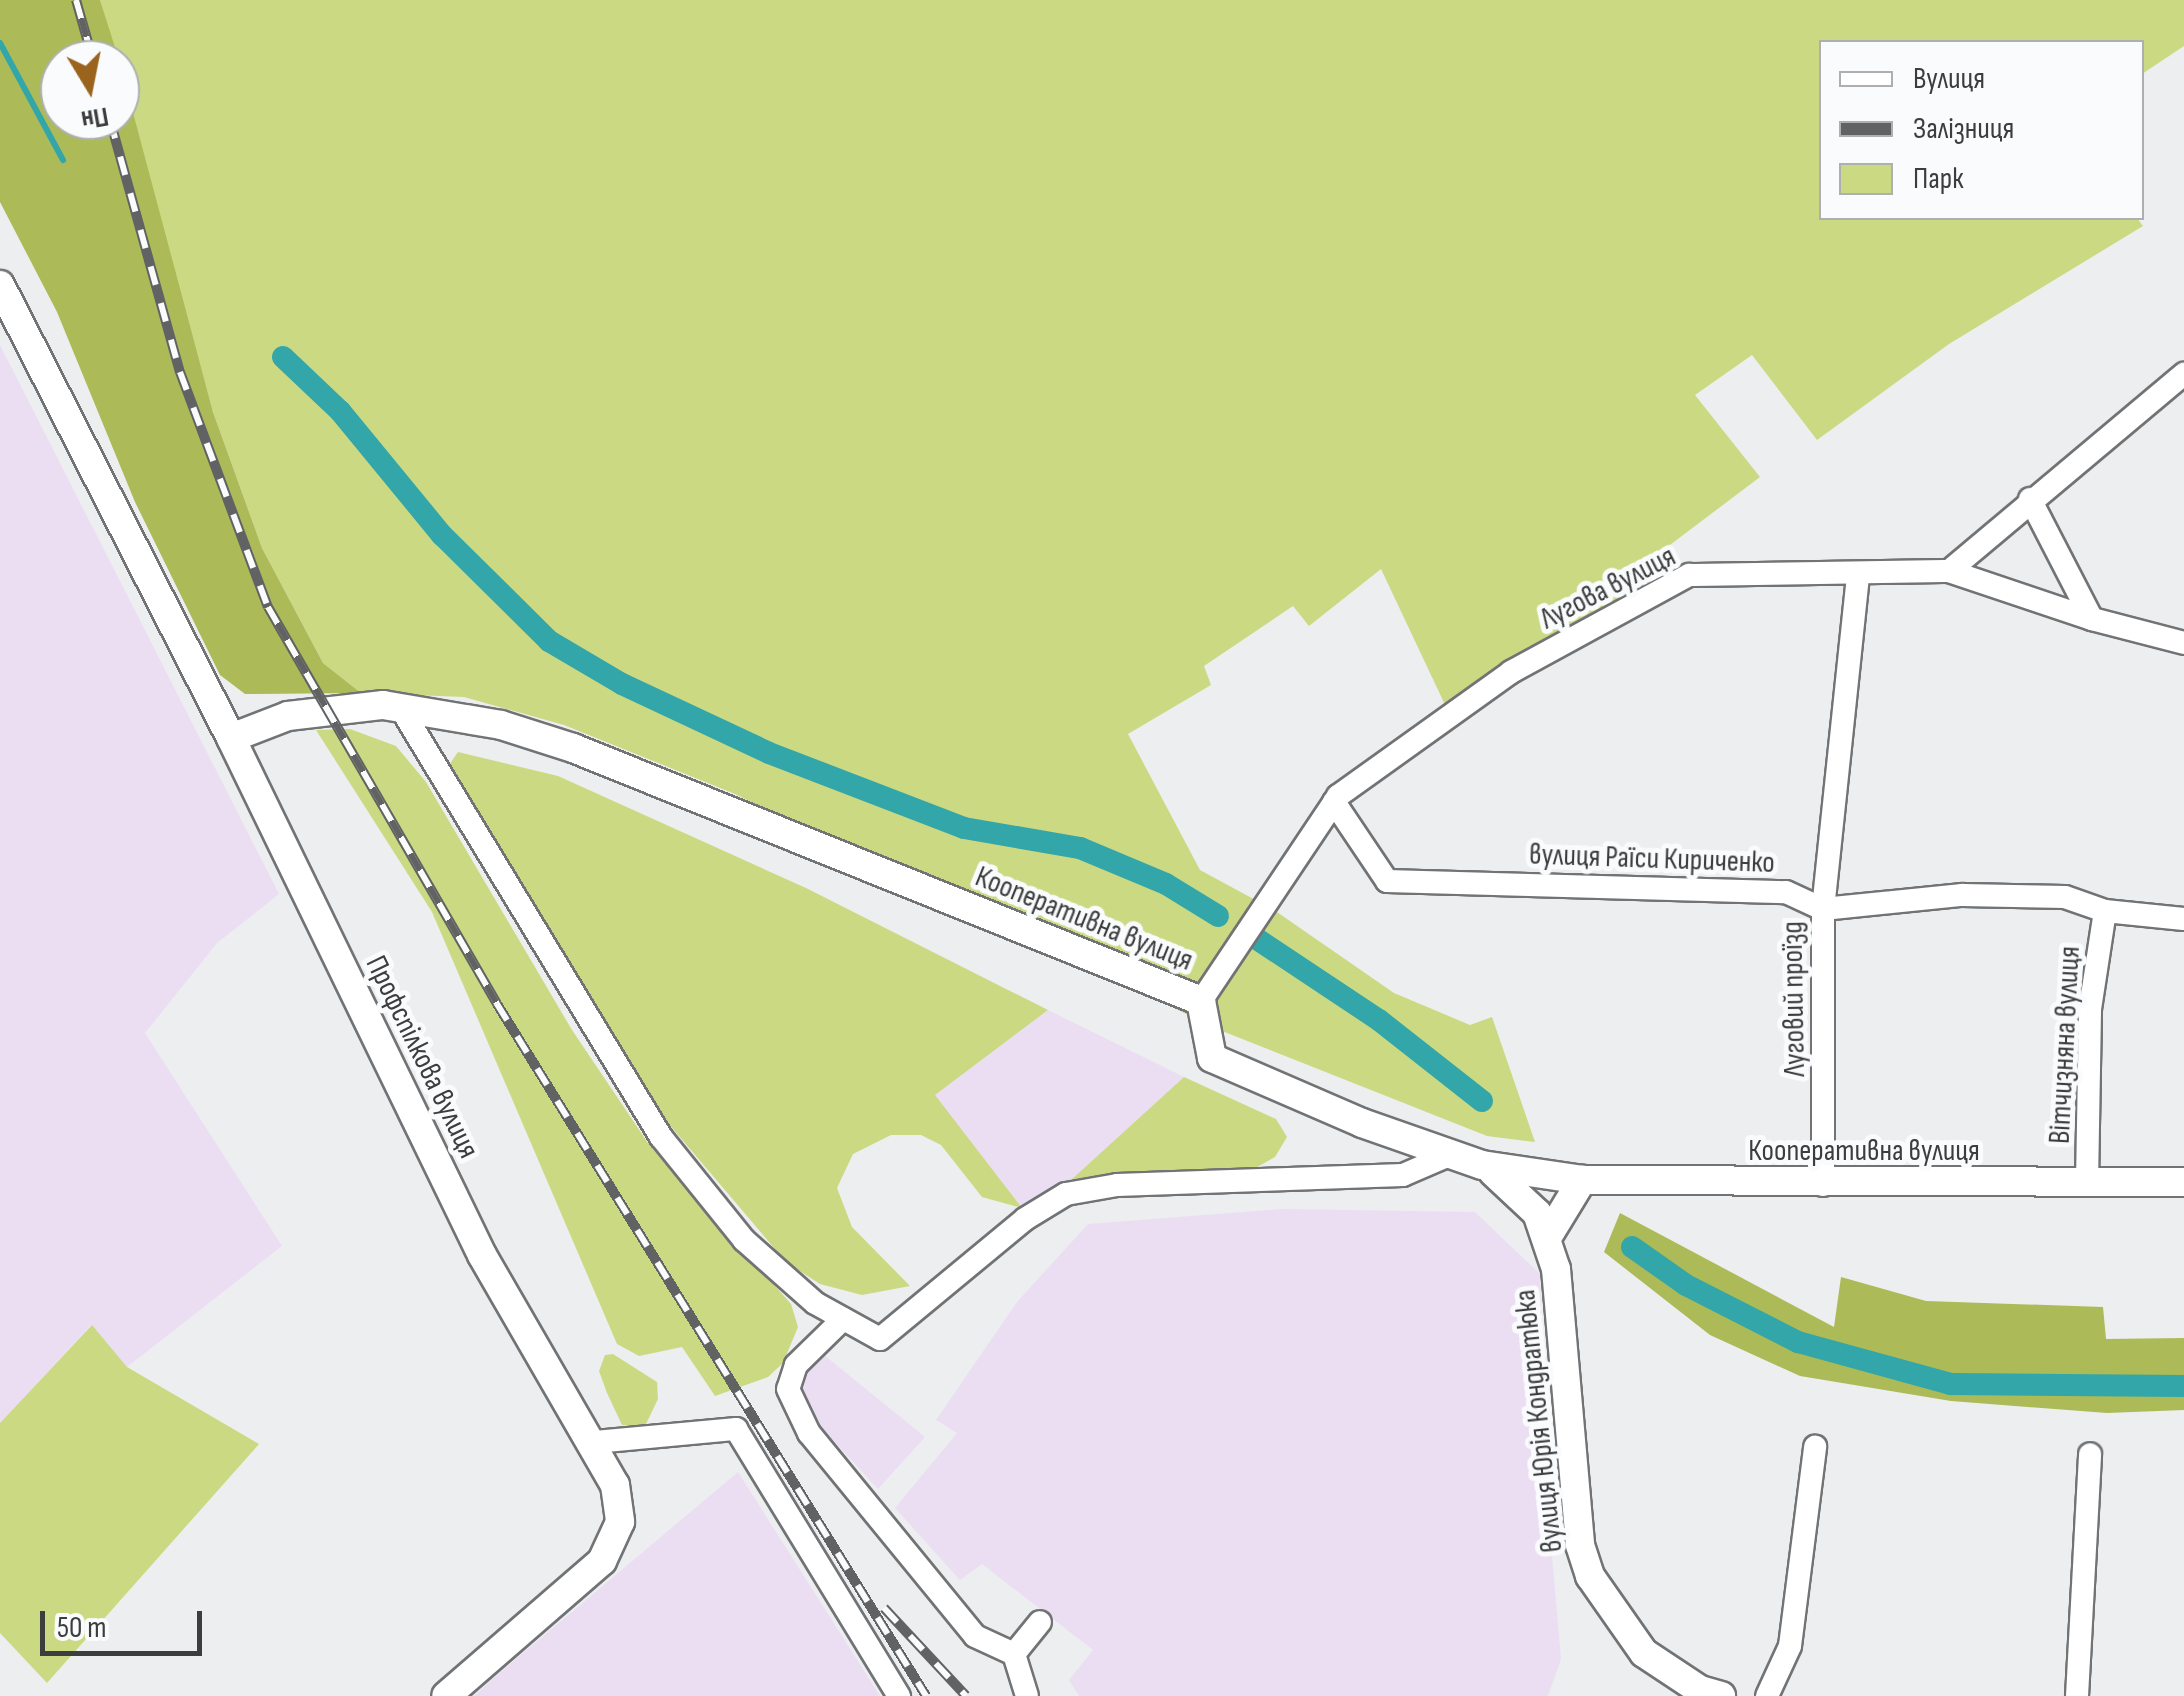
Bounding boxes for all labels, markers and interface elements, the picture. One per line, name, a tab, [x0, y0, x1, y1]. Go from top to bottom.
north arrow	[40, 40, 140, 140]
legend	[1819, 40, 2144, 220]
text: Вулиця	[1913, 61, 1985, 97]
text: Пн	[79, 99, 111, 137]
text: Залізниця	[1913, 111, 2014, 147]
text: Парк	[1913, 161, 1964, 197]
street label: Лугова вулиця	[1534, 539, 1682, 637]
street label: вулиця Раїси Кириченко	[1529, 837, 1775, 881]
street label: Кооперативна вулиця	[970, 859, 1198, 979]
street label: Луговий проїзд	[1775, 921, 1813, 1077]
street label: Вітчизняна вулиця	[2042, 945, 2088, 1145]
street label: Профспілкова вулиця	[357, 950, 487, 1164]
street label: Кооперативна вулиця	[1748, 1133, 1980, 1169]
street label: вулиця Юрія Кондратюка	[1507, 1288, 1571, 1554]
scale bar	[45, 1591, 208, 1653]
text: 50 m	[57, 1610, 106, 1646]

